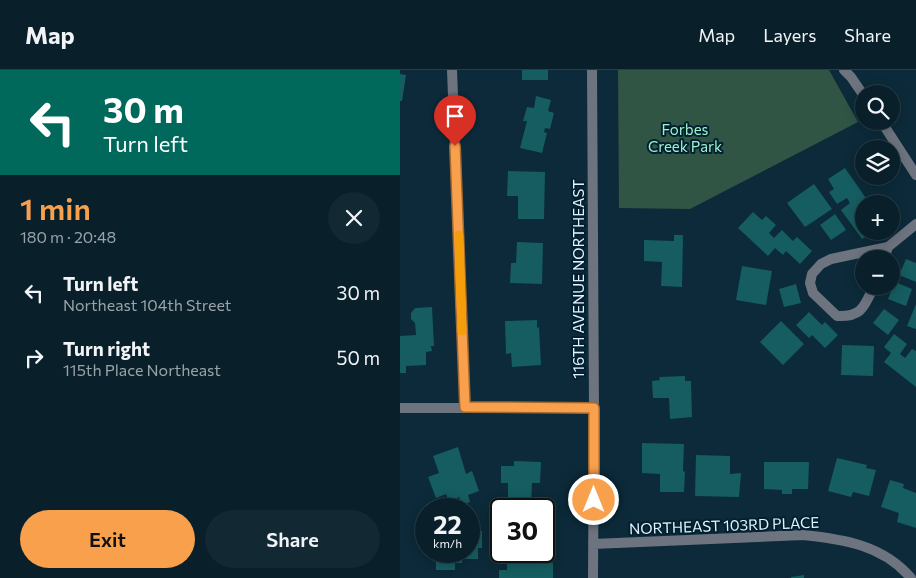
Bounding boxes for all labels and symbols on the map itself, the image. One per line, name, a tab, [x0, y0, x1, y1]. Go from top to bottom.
pin	[434, 95, 476, 146]
park label: Forbes Creek Park	[648, 120, 722, 155]
street label: 116TH AVENUE NORTHEAST	[569, 179, 587, 379]
position arrow	[567, 473, 619, 525]
speed limit sign: 30	[490, 498, 555, 563]
street label: NORTHEAST 103RD PLACE	[629, 513, 819, 537]

